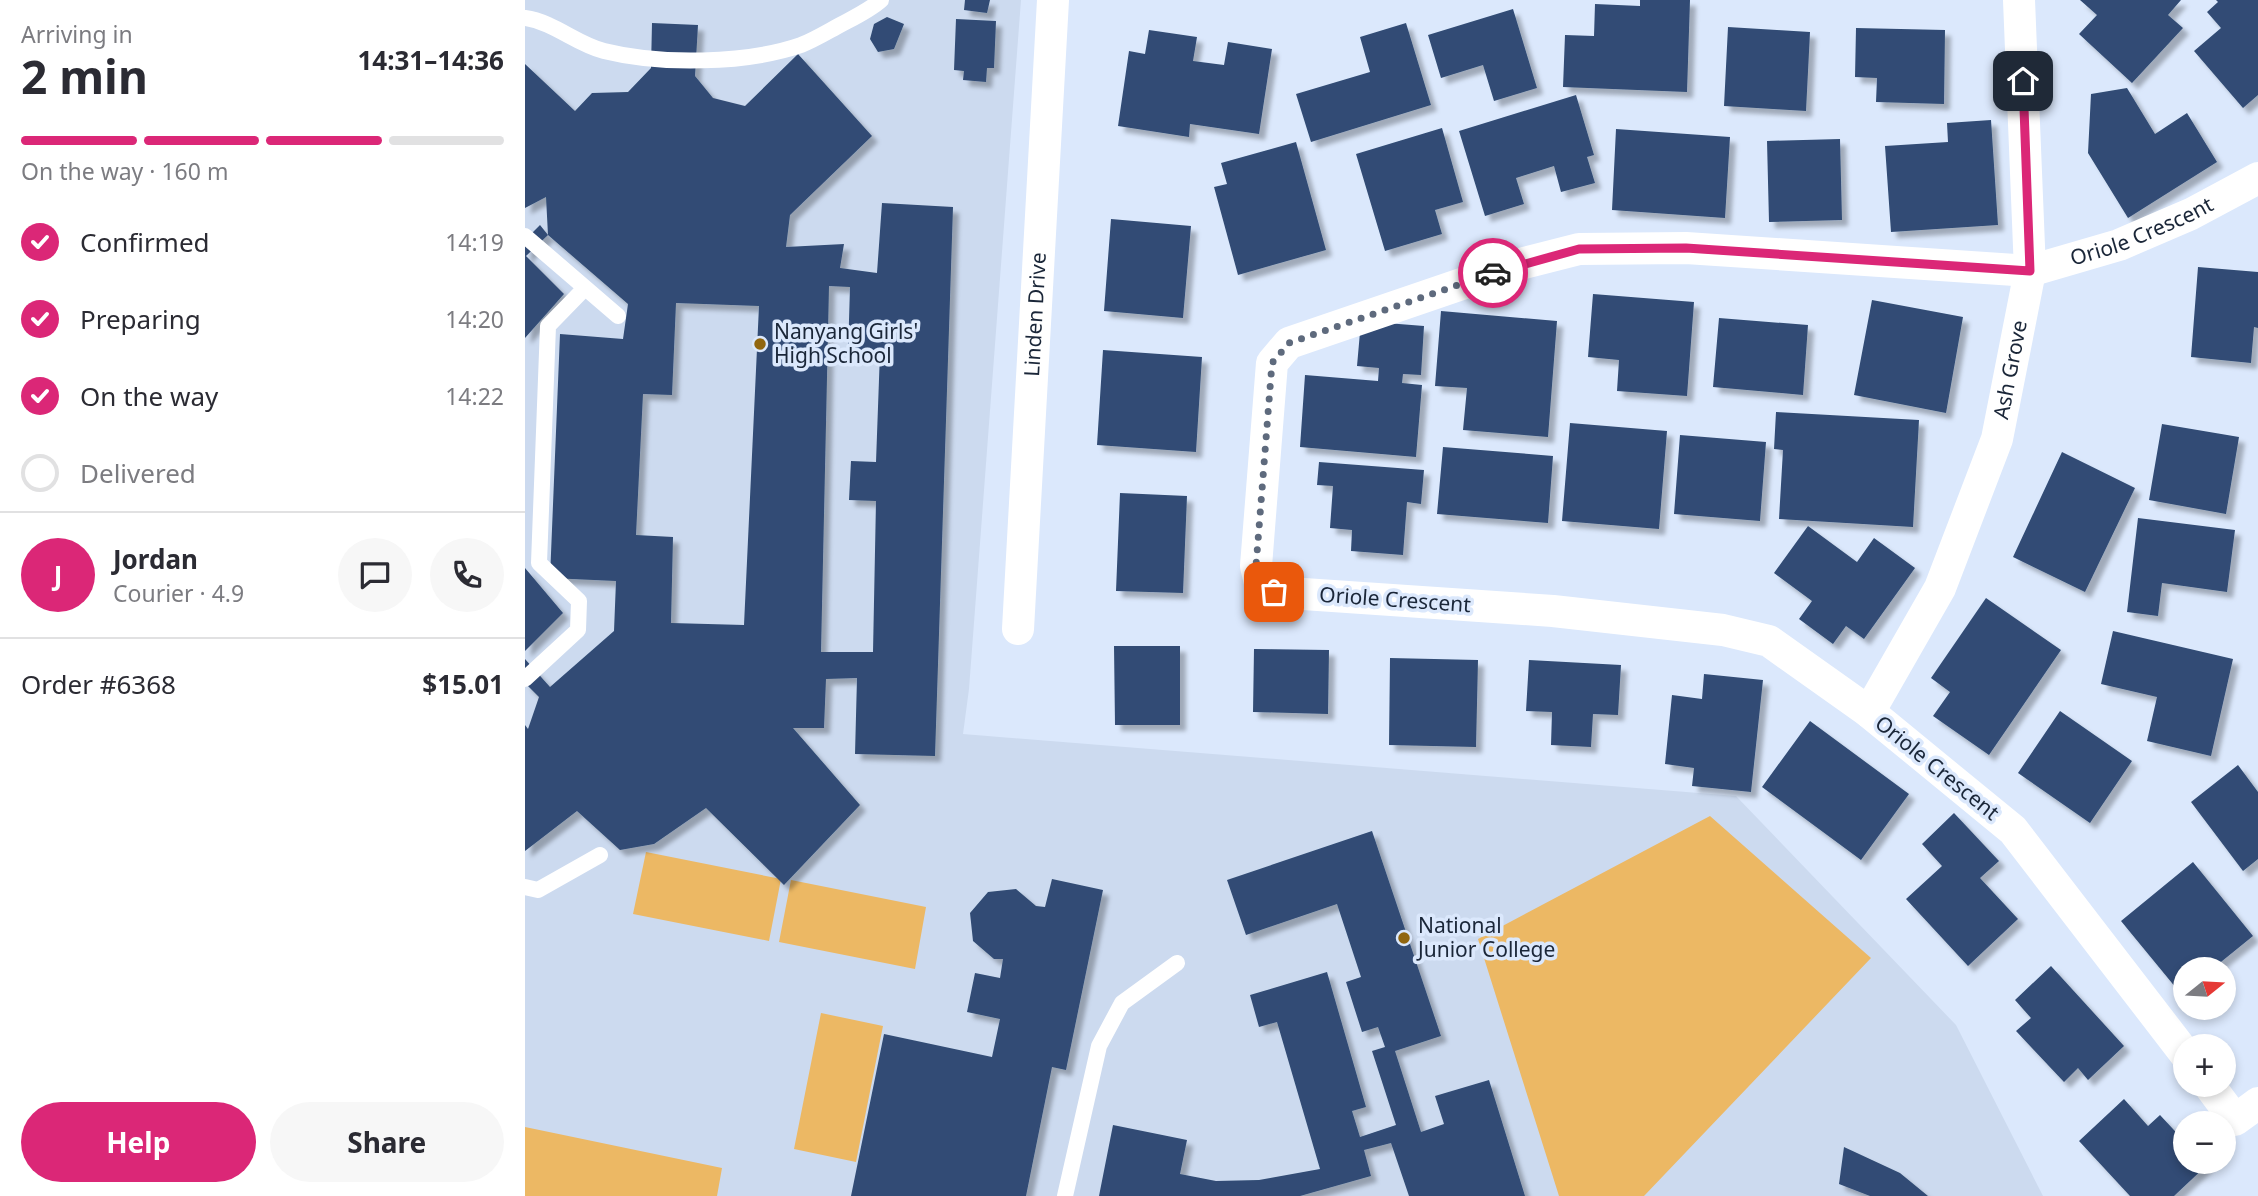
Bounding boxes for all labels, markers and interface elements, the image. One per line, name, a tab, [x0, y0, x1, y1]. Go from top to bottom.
text: Arriving in	[21, 18, 133, 50]
text: 14:31–14:36	[357, 42, 504, 78]
text: 2 min	[21, 45, 148, 107]
pin	[1993, 51, 2053, 111]
icon: home	[2004, 62, 2042, 100]
text: On the way · 160 m	[21, 155, 228, 187]
street label: Oriole Crescent	[2067, 189, 2218, 272]
icon: check	[21, 223, 59, 261]
text: Confirmed	[80, 224, 210, 260]
text: 14:19	[445, 226, 504, 258]
courier	[1458, 238, 1528, 308]
street label: Linden Drive	[1017, 251, 1052, 377]
icon: car	[1474, 254, 1512, 292]
icon: check	[21, 300, 59, 338]
text: Preparing	[80, 301, 201, 337]
text: 14:20	[445, 303, 504, 335]
place label: Nanyang Girls' High School	[774, 317, 918, 369]
street label: Ash Grove	[1986, 318, 2033, 421]
marker: Nanyang Girls' High School	[752, 336, 768, 352]
icon: check	[21, 377, 59, 415]
text: On the way	[80, 378, 218, 414]
text: 14:22	[445, 380, 504, 412]
text: Delivered	[80, 455, 196, 491]
button: chat	[338, 538, 412, 612]
button: phone	[430, 538, 504, 612]
text: Jordan	[113, 541, 198, 577]
text: J	[54, 557, 62, 593]
pin	[1244, 562, 1304, 622]
icon: bag	[1255, 573, 1293, 611]
text: Courier · 4.9	[113, 577, 244, 609]
street label: Oriole Crescent	[1318, 580, 1472, 618]
text: Order #6368	[21, 666, 176, 702]
text: $15.01	[422, 666, 504, 702]
street label: Oriole Crescent	[1870, 709, 2006, 826]
place label: National Junior College	[1416, 911, 1555, 963]
marker: National Junior College	[1396, 930, 1412, 946]
north arrow	[2173, 957, 2237, 1020]
map controls	[2173, 957, 2236, 1174]
button: +	[2173, 1034, 2236, 1097]
button: Help	[21, 1102, 256, 1182]
button: Share	[270, 1102, 504, 1182]
button: −	[2173, 1111, 2236, 1174]

